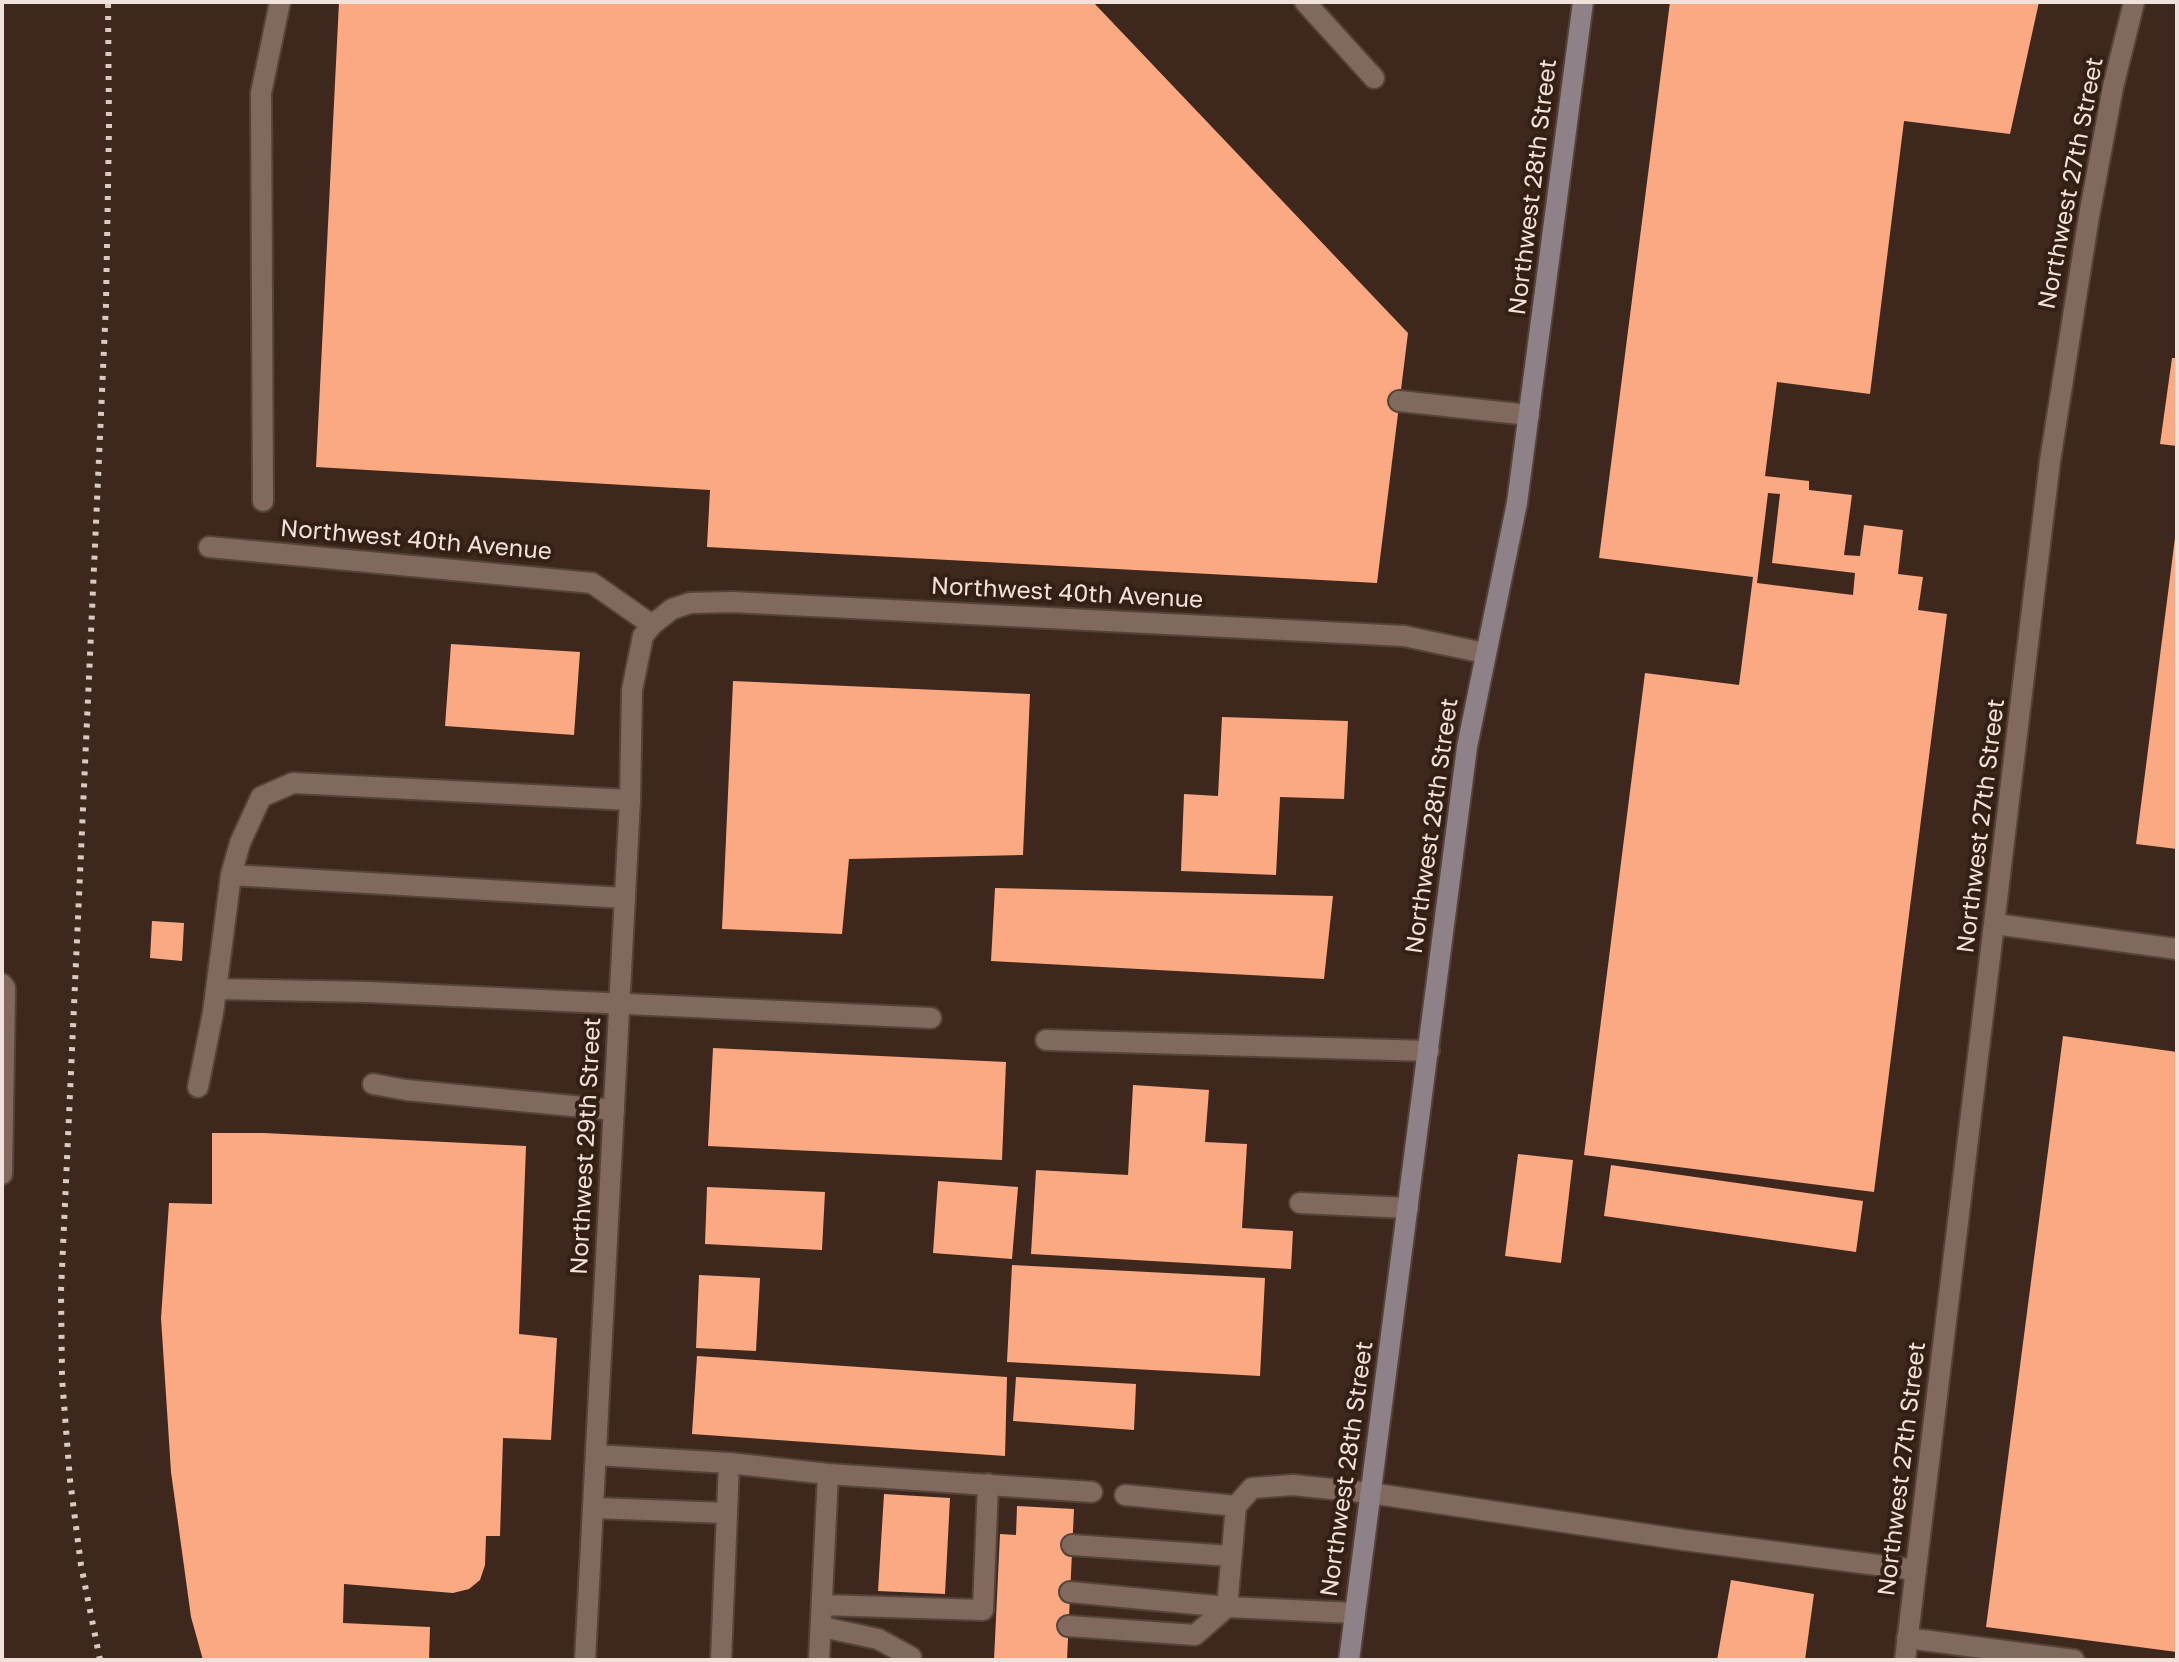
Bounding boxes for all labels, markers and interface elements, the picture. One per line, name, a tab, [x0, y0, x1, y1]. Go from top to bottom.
street label: Northwest 27th Street	[2032, 55, 2110, 311]
street label: Northwest 28th Street	[1503, 57, 1563, 317]
street label: Northwest 40th Avenue	[279, 514, 553, 566]
street label: Northwest 40th Avenue	[930, 571, 1204, 615]
street label: Northwest 28th Street	[1400, 696, 1464, 956]
street label: Northwest 27th Street	[1951, 697, 2011, 955]
street label: Northwest 29th Street	[565, 1016, 607, 1276]
street label: Northwest 28th Street	[1315, 1339, 1379, 1599]
street label: Northwest 27th Street	[1872, 1340, 1932, 1598]

